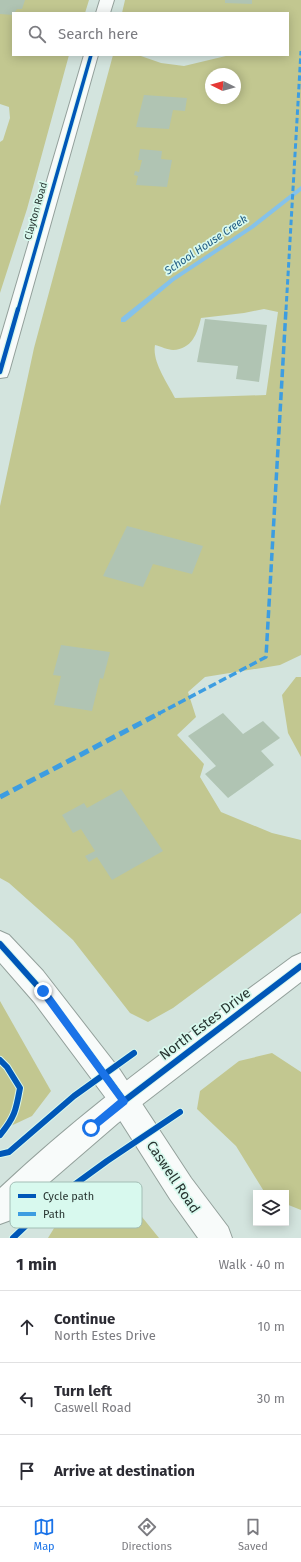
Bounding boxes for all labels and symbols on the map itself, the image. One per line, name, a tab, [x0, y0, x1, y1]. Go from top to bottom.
north arrow	[205, 68, 241, 104]
street label: Clayton Road	[22, 181, 50, 241]
water label: School House Creek	[161, 212, 250, 278]
route end	[34, 982, 52, 1000]
street label: North Estes Drive	[156, 984, 254, 1064]
route start	[82, 1119, 100, 1137]
street label: Caswell Road	[143, 1138, 203, 1216]
legend	[10, 1182, 142, 1228]
text: Cycle path	[43, 1190, 94, 1203]
text: Path	[43, 1208, 65, 1221]

